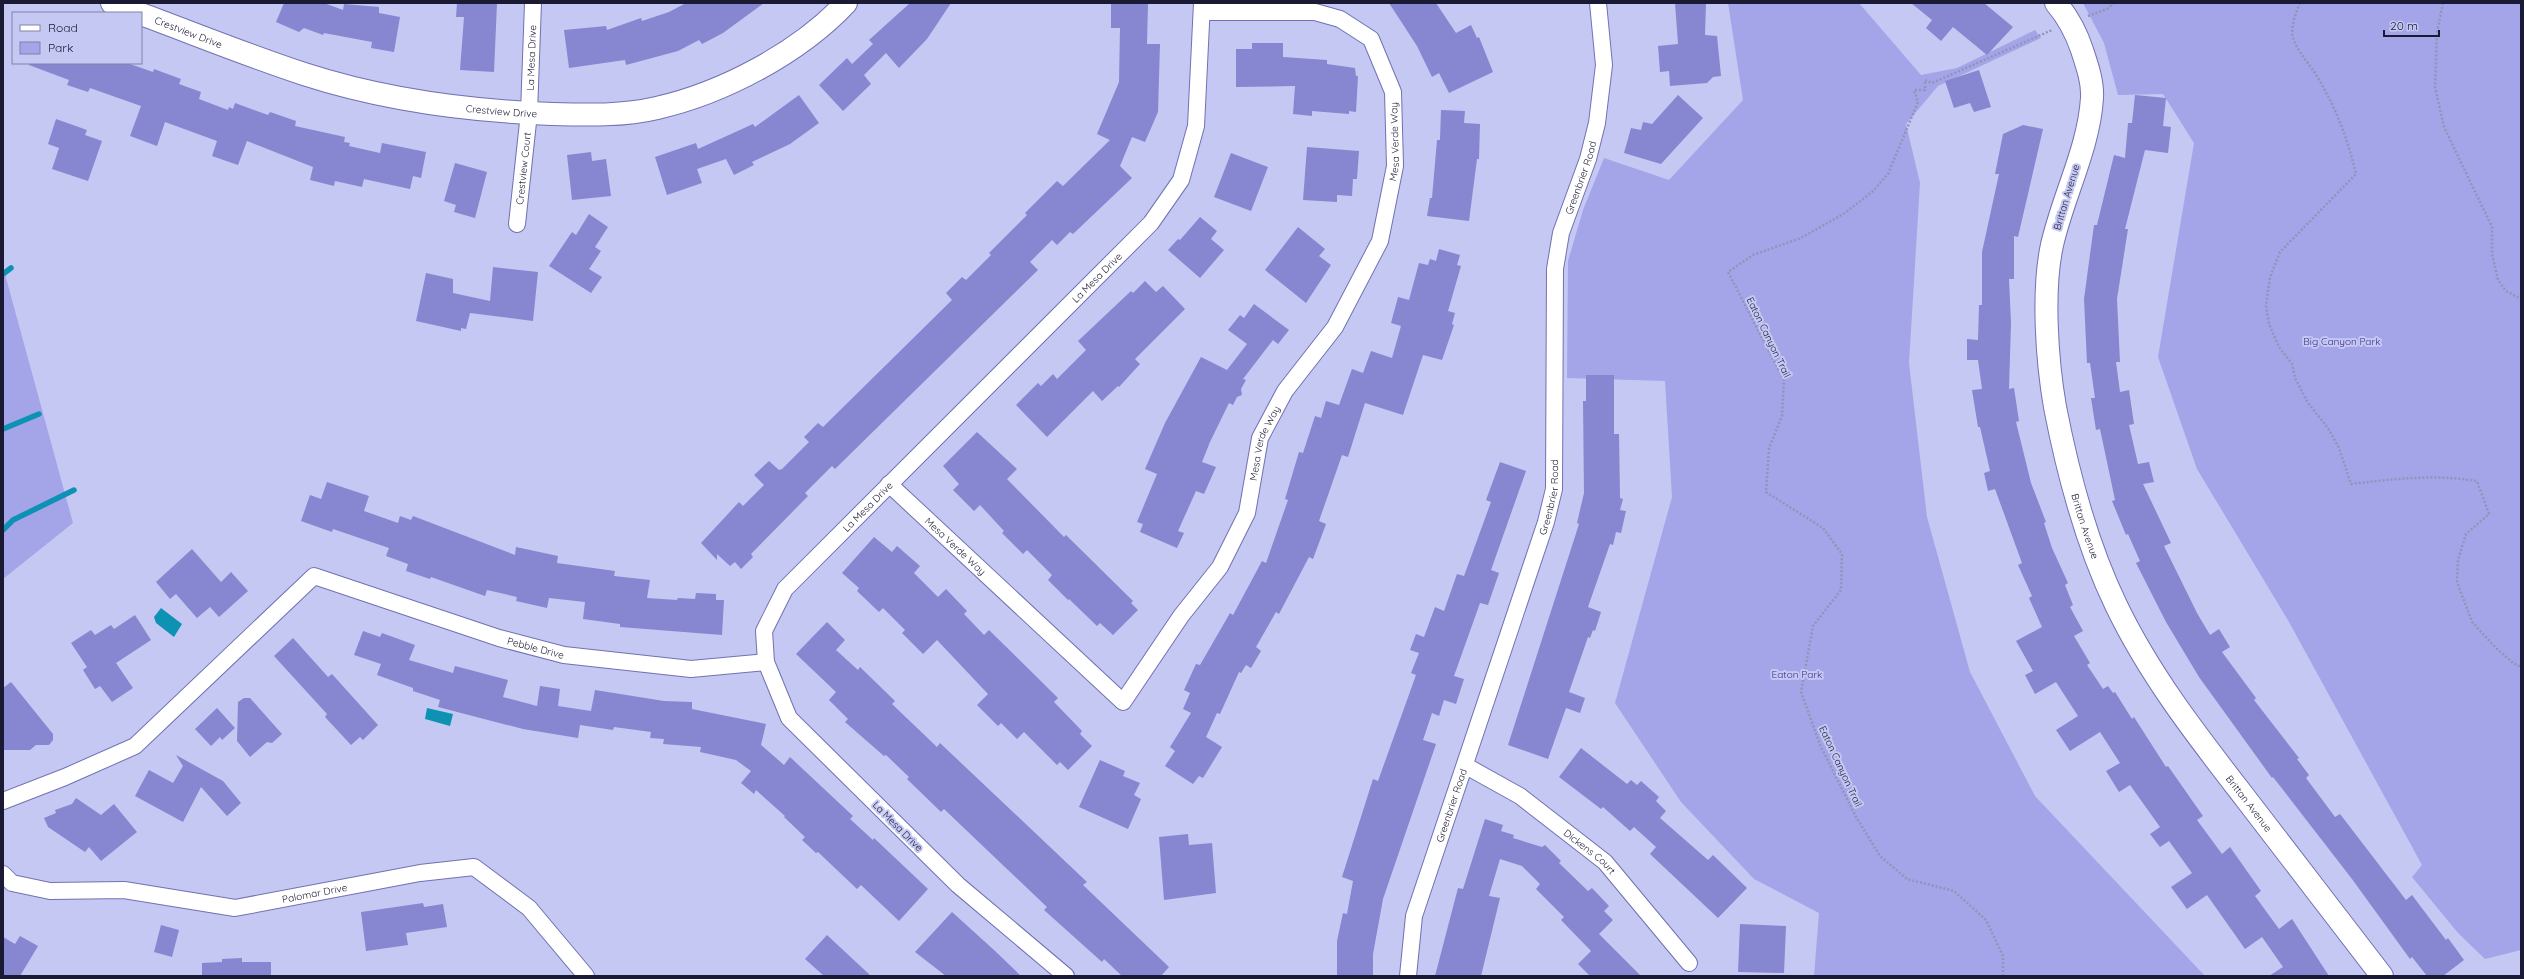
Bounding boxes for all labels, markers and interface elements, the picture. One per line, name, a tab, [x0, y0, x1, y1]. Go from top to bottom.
legend	[12, 12, 142, 64]
scale bar	[2384, 12, 2439, 38]
street label: Crestview Drive	[153, 14, 225, 51]
text: 20 m	[2390, 18, 2418, 33]
text: Road	[48, 20, 78, 35]
street label: La Mesa Drive	[524, 24, 539, 91]
text: Park	[48, 40, 73, 55]
street label: Crestview Drive	[465, 102, 538, 120]
street label: Mesa Verde Way	[1386, 102, 1402, 182]
street label: Crestview Court	[513, 131, 534, 205]
street label: Greenbrier Road	[1562, 140, 1599, 216]
street label: Brittan Avenue	[2050, 162, 2083, 232]
street label: La Mesa Drive	[1069, 250, 1125, 306]
street label: Eaton Canyon Trail	[1743, 295, 1794, 380]
park label: Big Canyon Park	[2303, 335, 2381, 348]
street label: Mesa Verde Way	[1247, 404, 1283, 482]
street label: Greenbrier Road	[1536, 459, 1561, 537]
street label: La Mesa Drive	[840, 479, 896, 535]
street label: Brittan Avenue	[2068, 492, 2102, 561]
street label: Mesa Verde Way	[922, 515, 989, 578]
street label: Pebble Drive	[506, 634, 566, 662]
park label: Eaton Park	[1772, 668, 1822, 681]
street label: Eaton Canyon Trail	[1816, 724, 1865, 809]
street label: Greenbrier Road	[1433, 767, 1470, 844]
street label: Brittan Avenue	[2223, 773, 2275, 835]
street label: La Mesa Drive	[870, 799, 926, 854]
street label: Dickens Court	[1561, 826, 1619, 877]
street label: Palomar Drive	[281, 881, 349, 906]

